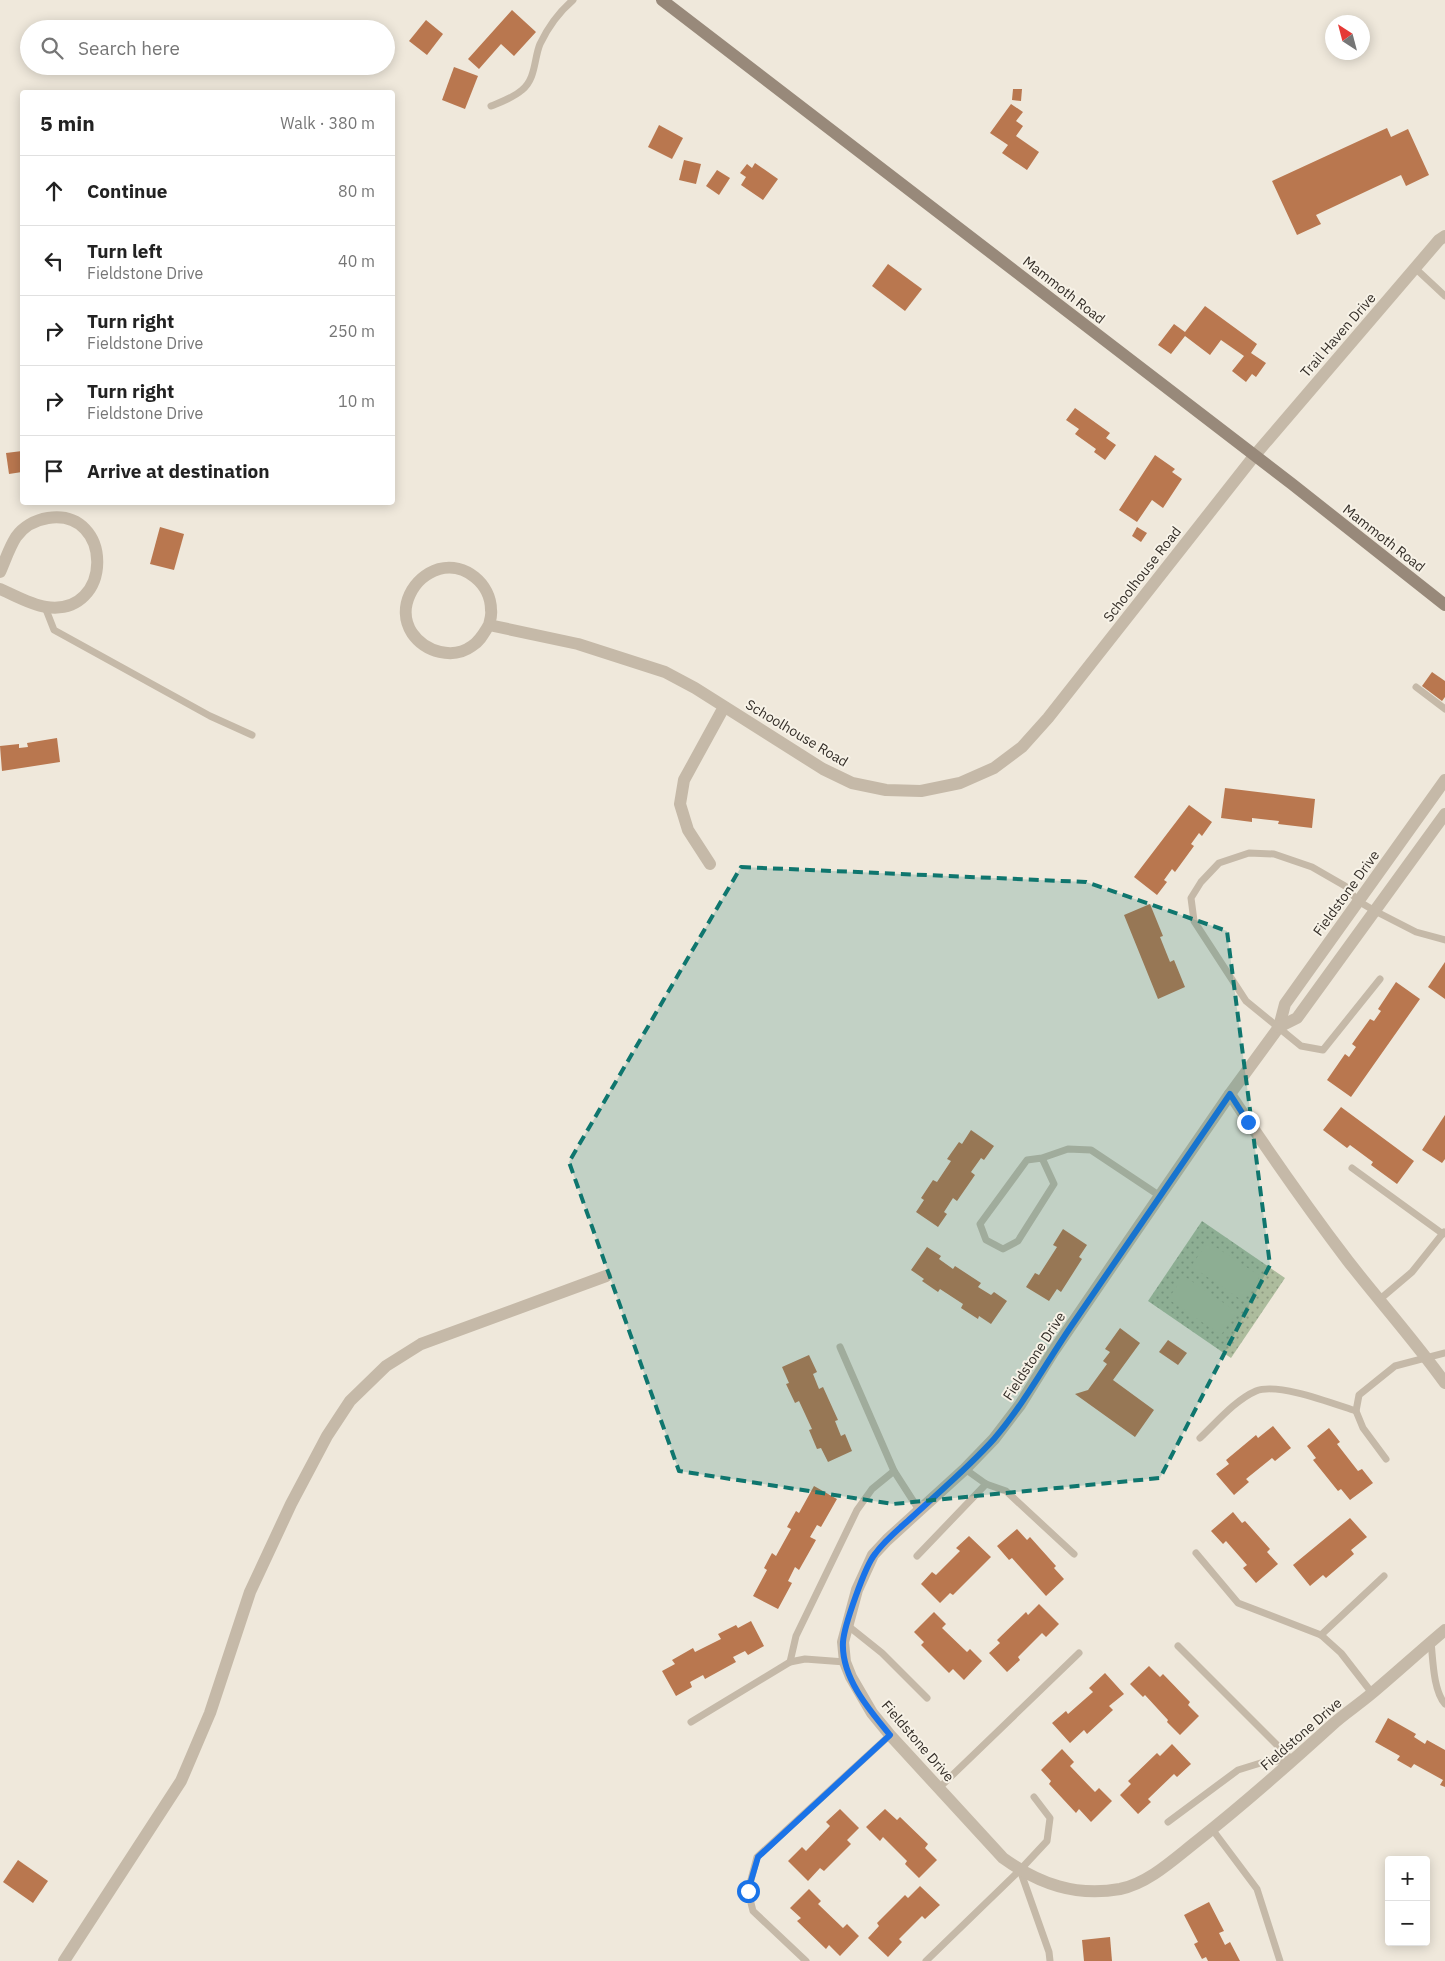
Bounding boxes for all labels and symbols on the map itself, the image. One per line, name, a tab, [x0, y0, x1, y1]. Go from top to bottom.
north arrow	[1325, 15, 1370, 60]
street label: Mammoth Road	[1019, 252, 1109, 328]
street label: Trail Haven Drive	[1296, 289, 1380, 381]
street label: Mammoth Road	[1339, 500, 1429, 576]
street label: Schoolhouse Road	[1099, 523, 1185, 625]
street label: Schoolhouse Road	[742, 695, 852, 771]
street label: Fieldstone Drive	[1309, 846, 1383, 939]
route end	[1237, 1111, 1260, 1134]
street label: Fieldstone Drive	[999, 1308, 1069, 1404]
street label: Fieldstone Drive	[1257, 1694, 1346, 1774]
street label: Fieldstone Drive	[878, 1697, 958, 1786]
route start	[737, 1880, 760, 1903]

